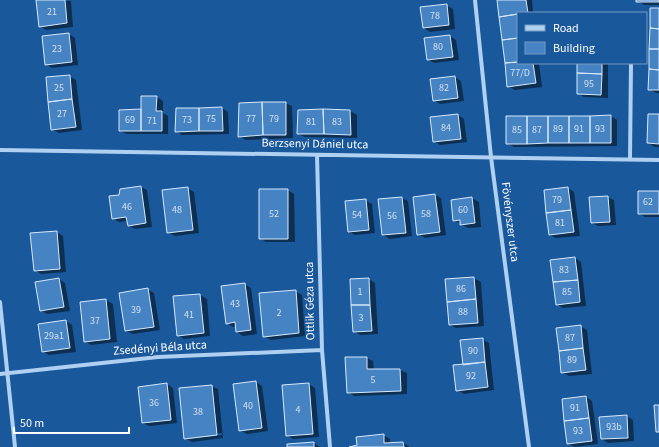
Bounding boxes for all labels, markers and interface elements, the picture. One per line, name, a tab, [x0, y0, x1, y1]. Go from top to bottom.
house number: 21	[47, 5, 57, 19]
house number: 78	[430, 9, 440, 23]
legend	[517, 12, 647, 64]
text: Road	[553, 20, 579, 37]
house number: 80	[433, 40, 443, 54]
text: Building	[553, 40, 595, 57]
house number: 23	[52, 42, 62, 56]
house number: 77/D	[510, 66, 530, 80]
house number: 95	[584, 77, 594, 91]
house number: 25	[54, 81, 64, 95]
house number: 82	[439, 81, 449, 95]
house number: 27	[57, 107, 67, 121]
house number: 75	[206, 112, 216, 126]
house number: 77	[246, 112, 256, 126]
house number: 79	[269, 112, 279, 126]
house number: 69	[125, 113, 135, 127]
house number: 73	[182, 113, 192, 127]
house number: 71	[147, 114, 157, 128]
house number: 81	[306, 115, 316, 129]
house number: 83	[332, 115, 342, 129]
house number: 84	[441, 121, 451, 135]
house number: 89	[553, 122, 563, 136]
house number: 91	[574, 122, 584, 136]
house number: 93	[595, 122, 605, 136]
house number: 85	[512, 123, 522, 137]
house number: 87	[532, 123, 542, 137]
street label: Berzsenyi Dániel utca	[261, 135, 369, 153]
street label: Fövényszer utca	[497, 181, 523, 263]
house number: 79	[552, 193, 562, 207]
house number: 62	[643, 195, 653, 209]
house number: 46	[122, 200, 132, 214]
house number: 48	[172, 203, 182, 217]
house number: 60	[458, 203, 468, 217]
house number: 52	[269, 207, 279, 221]
house number: 58	[421, 207, 431, 221]
house number: 54	[352, 208, 362, 222]
house number: 56	[387, 209, 397, 223]
house number: 81	[555, 216, 565, 230]
street label: Ottlik Géza utca	[301, 262, 319, 340]
house number: 83	[559, 263, 569, 277]
house number: 86	[456, 282, 466, 296]
house number: 1	[358, 285, 363, 299]
house number: 85	[562, 285, 572, 299]
house number: 43	[230, 297, 240, 311]
house number: 39	[131, 303, 141, 317]
house number: 88	[458, 305, 468, 319]
house number: 2	[277, 306, 282, 320]
house number: 41	[184, 308, 194, 322]
house number: 3	[359, 311, 364, 325]
house number: 37	[90, 314, 100, 328]
house number: 29a1	[44, 329, 64, 343]
house number: 87	[565, 331, 575, 345]
street label: Zsedényi Béla utca	[113, 336, 207, 360]
house number: 90	[468, 344, 478, 358]
house number: 89	[567, 353, 577, 367]
house number: 92	[466, 369, 476, 383]
house number: 5	[371, 373, 376, 387]
house number: 36	[149, 396, 159, 410]
house number: 40	[243, 399, 253, 413]
house number: 91	[570, 401, 580, 415]
house number: 4	[296, 403, 301, 417]
house number: 38	[193, 405, 203, 419]
scale bar	[14, 409, 129, 435]
text: 50 m	[20, 415, 44, 432]
house number: 93b	[606, 420, 622, 434]
house number: 93	[573, 424, 583, 438]

